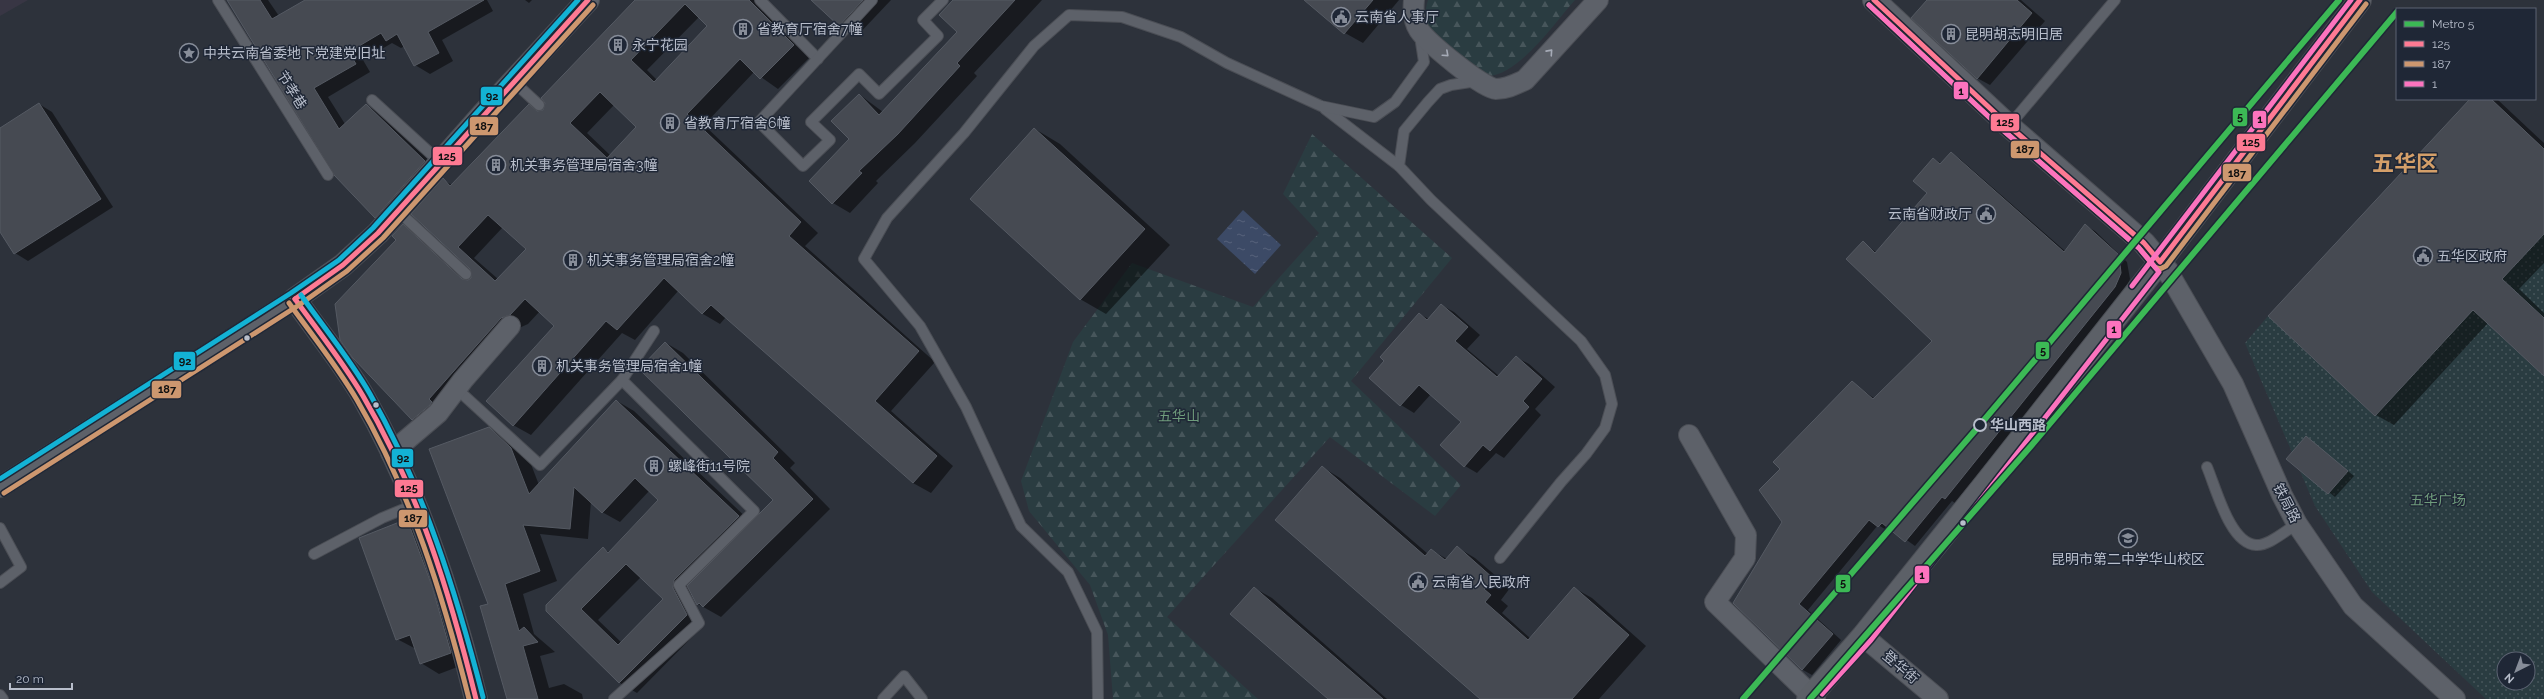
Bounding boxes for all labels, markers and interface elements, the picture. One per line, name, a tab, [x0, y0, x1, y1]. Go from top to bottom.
public building icon: 云南省人事厅	[1330, 6, 1352, 28]
legend	[2396, 8, 2536, 100]
place label: 云南省人事厅	[1355, 9, 1439, 25]
text: Metro 5	[2432, 17, 2475, 31]
building icon: 省教育厅宿舍7幢	[732, 18, 754, 40]
place label: 省教育厅宿舍7幢	[757, 21, 863, 37]
building icon: 昆明胡志明旧居	[1940, 23, 1962, 45]
place label: 昆明胡志明旧居	[1965, 26, 2063, 42]
building icon: 永宁花园	[607, 34, 629, 56]
place label: 永宁花园	[632, 37, 688, 53]
text: 125	[2432, 37, 2450, 51]
place icon: 中共云南省委地下党建党旧址	[178, 42, 200, 64]
place label: 中共云南省委地下党建党旧址	[203, 45, 385, 61]
one-way arrow	[1441, 49, 1449, 56]
one-way arrow	[1545, 50, 1552, 57]
text: 187	[2432, 57, 2451, 71]
street label: 节孝巷	[274, 68, 310, 112]
text: 1	[2432, 77, 2437, 91]
line badge: 1	[1953, 81, 1969, 100]
text: 1	[1958, 85, 1964, 98]
line badge: 92	[480, 86, 503, 106]
text: 92	[486, 90, 498, 103]
line badge: 5	[2232, 107, 2248, 127]
line badge: 1	[2252, 110, 2267, 129]
text: 5	[2237, 111, 2243, 124]
building icon: 省教育厅宿舍6幢	[659, 112, 681, 134]
line badge: 125	[1990, 113, 2020, 132]
text: 1	[2257, 113, 2263, 126]
place label: 省教育厅宿舍6幢	[684, 115, 790, 131]
line badge: 187	[469, 116, 499, 136]
text: 125	[1996, 116, 2014, 129]
text: 187	[475, 120, 494, 133]
line badge: 125	[2236, 133, 2266, 152]
text: 125	[2242, 136, 2260, 149]
line badge: 187	[2010, 140, 2040, 159]
text: 187	[2016, 143, 2035, 156]
line badge: 125	[432, 146, 463, 166]
text: 125	[438, 150, 456, 163]
district label: 五华区	[2372, 150, 2438, 176]
building icon: 机关事务管理局宿舍3幢	[485, 154, 507, 176]
place label: 机关事务管理局宿舍3幢	[510, 157, 657, 173]
line badge: 187	[2222, 163, 2252, 182]
text: 187	[2228, 167, 2247, 180]
public building icon: 云南省财政厅	[1975, 203, 1997, 225]
place label: 云南省财政厅	[1888, 206, 1972, 222]
public building icon: 五华区政府	[2412, 245, 2434, 267]
place label: 五华区政府	[2437, 248, 2507, 264]
building icon: 机关事务管理局宿舍2幢	[562, 249, 584, 271]
place label: 机关事务管理局宿舍2幢	[587, 252, 734, 268]
line badge: 1	[2106, 320, 2122, 339]
text: 1	[2111, 323, 2117, 336]
unlabelled marker	[242, 333, 252, 343]
line badge: 5	[2035, 341, 2050, 360]
text: 5	[2040, 345, 2046, 358]
line badge: 92	[173, 351, 196, 371]
text: 92	[179, 355, 191, 368]
building icon: 机关事务管理局宿舍1幢	[531, 355, 553, 377]
place label: 机关事务管理局宿舍1幢	[556, 358, 702, 374]
line badge: 187	[151, 380, 182, 399]
text: 187	[158, 383, 177, 396]
unlabelled marker	[371, 400, 381, 410]
park label: 五华山	[1158, 408, 1200, 424]
place label: 华山西路	[1990, 417, 2046, 433]
marker: 华山西路	[1973, 418, 1987, 432]
line badge: 92	[391, 448, 414, 468]
text: 92	[397, 452, 409, 465]
building icon: 螺峰街11号院	[643, 455, 665, 477]
place label: 螺峰街11号院	[668, 458, 750, 474]
line badge: 125	[394, 479, 424, 498]
street label: 铁局路	[2270, 481, 2304, 525]
text: 125	[400, 482, 418, 495]
park label: 五华广场	[2410, 492, 2466, 508]
line badge: 187	[398, 509, 428, 528]
text: 187	[404, 512, 423, 525]
unlabelled marker	[1958, 518, 1968, 528]
school or university icon: 昆明市第二中学华山校区	[2117, 527, 2139, 549]
place label: 昆明市第二中学华山校区	[2051, 551, 2205, 567]
line badge: 1	[1914, 565, 1930, 584]
text: 1	[1919, 569, 1925, 582]
public building icon: 云南省人民政府	[1407, 571, 1429, 593]
place label: 云南省人民政府	[1432, 574, 1530, 590]
line badge: 5	[1835, 574, 1851, 593]
text: 5	[1840, 577, 1846, 590]
street label: 登华街	[1880, 647, 1922, 687]
north arrow	[2496, 651, 2536, 691]
scale bar	[10, 665, 72, 691]
text: N	[2502, 670, 2517, 686]
text: 20 m	[16, 672, 44, 686]

